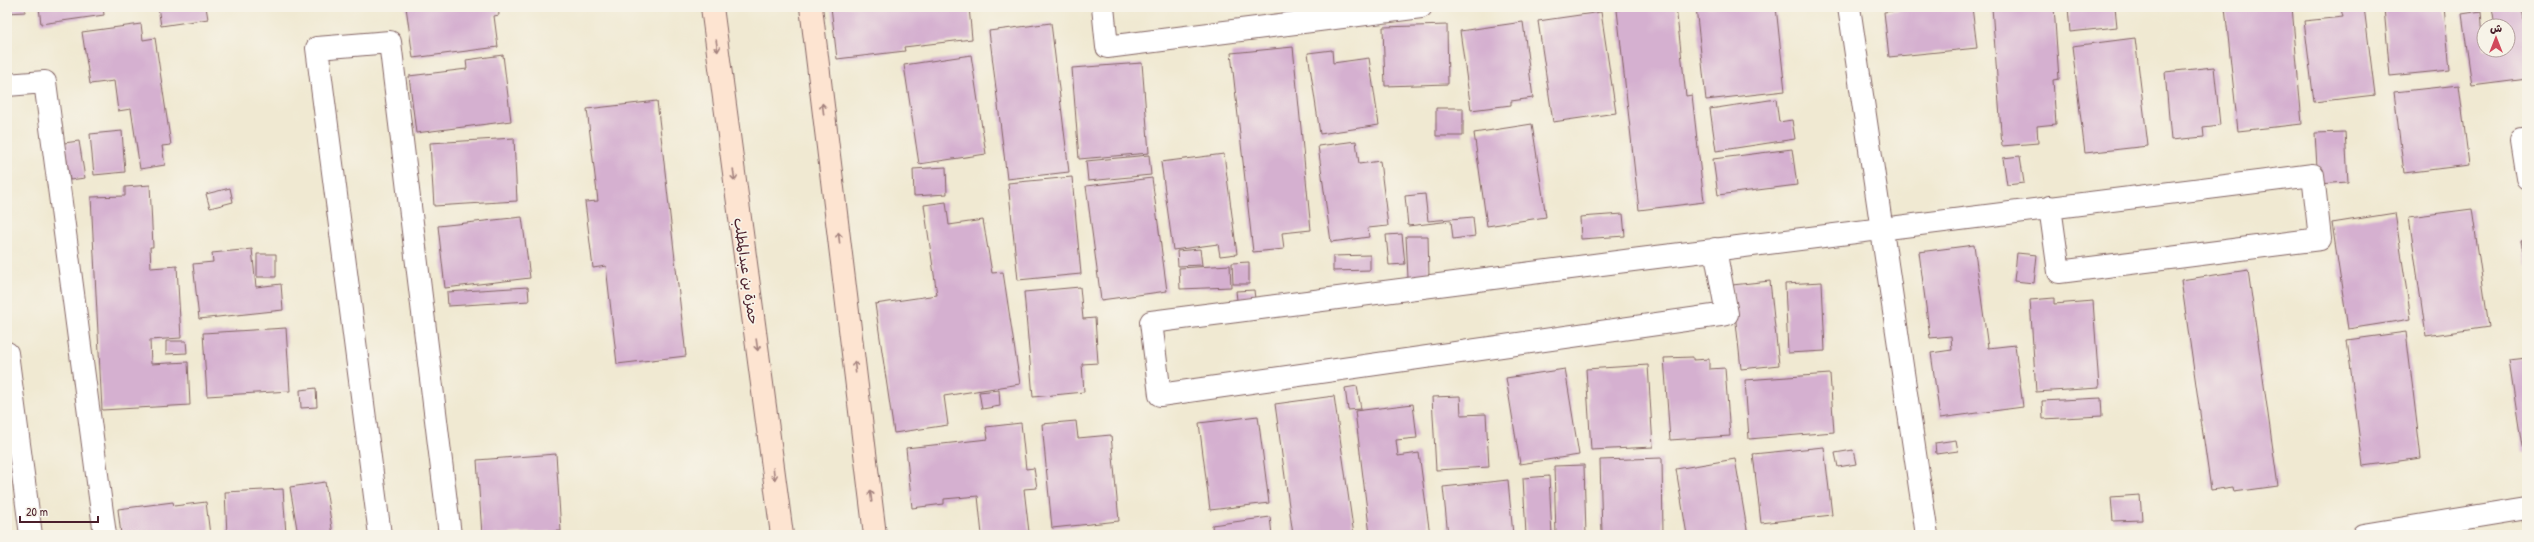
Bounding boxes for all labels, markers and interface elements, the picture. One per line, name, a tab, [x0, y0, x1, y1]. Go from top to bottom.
north arrow	[2476, 18, 2516, 58]
text: ش	[2490, 21, 2502, 35]
one-way arrow	[713, 39, 721, 52]
one-way arrow	[819, 103, 827, 116]
one-way arrow	[730, 168, 738, 181]
street label: حمزة بن عبدالمطلب	[730, 216, 764, 326]
one-way arrow	[835, 232, 843, 245]
one-way arrow	[753, 338, 761, 351]
one-way arrow	[851, 361, 859, 374]
one-way arrow	[770, 467, 778, 480]
one-way arrow	[867, 490, 874, 503]
scale bar	[20, 498, 98, 524]
text: 20 m	[26, 503, 48, 520]

